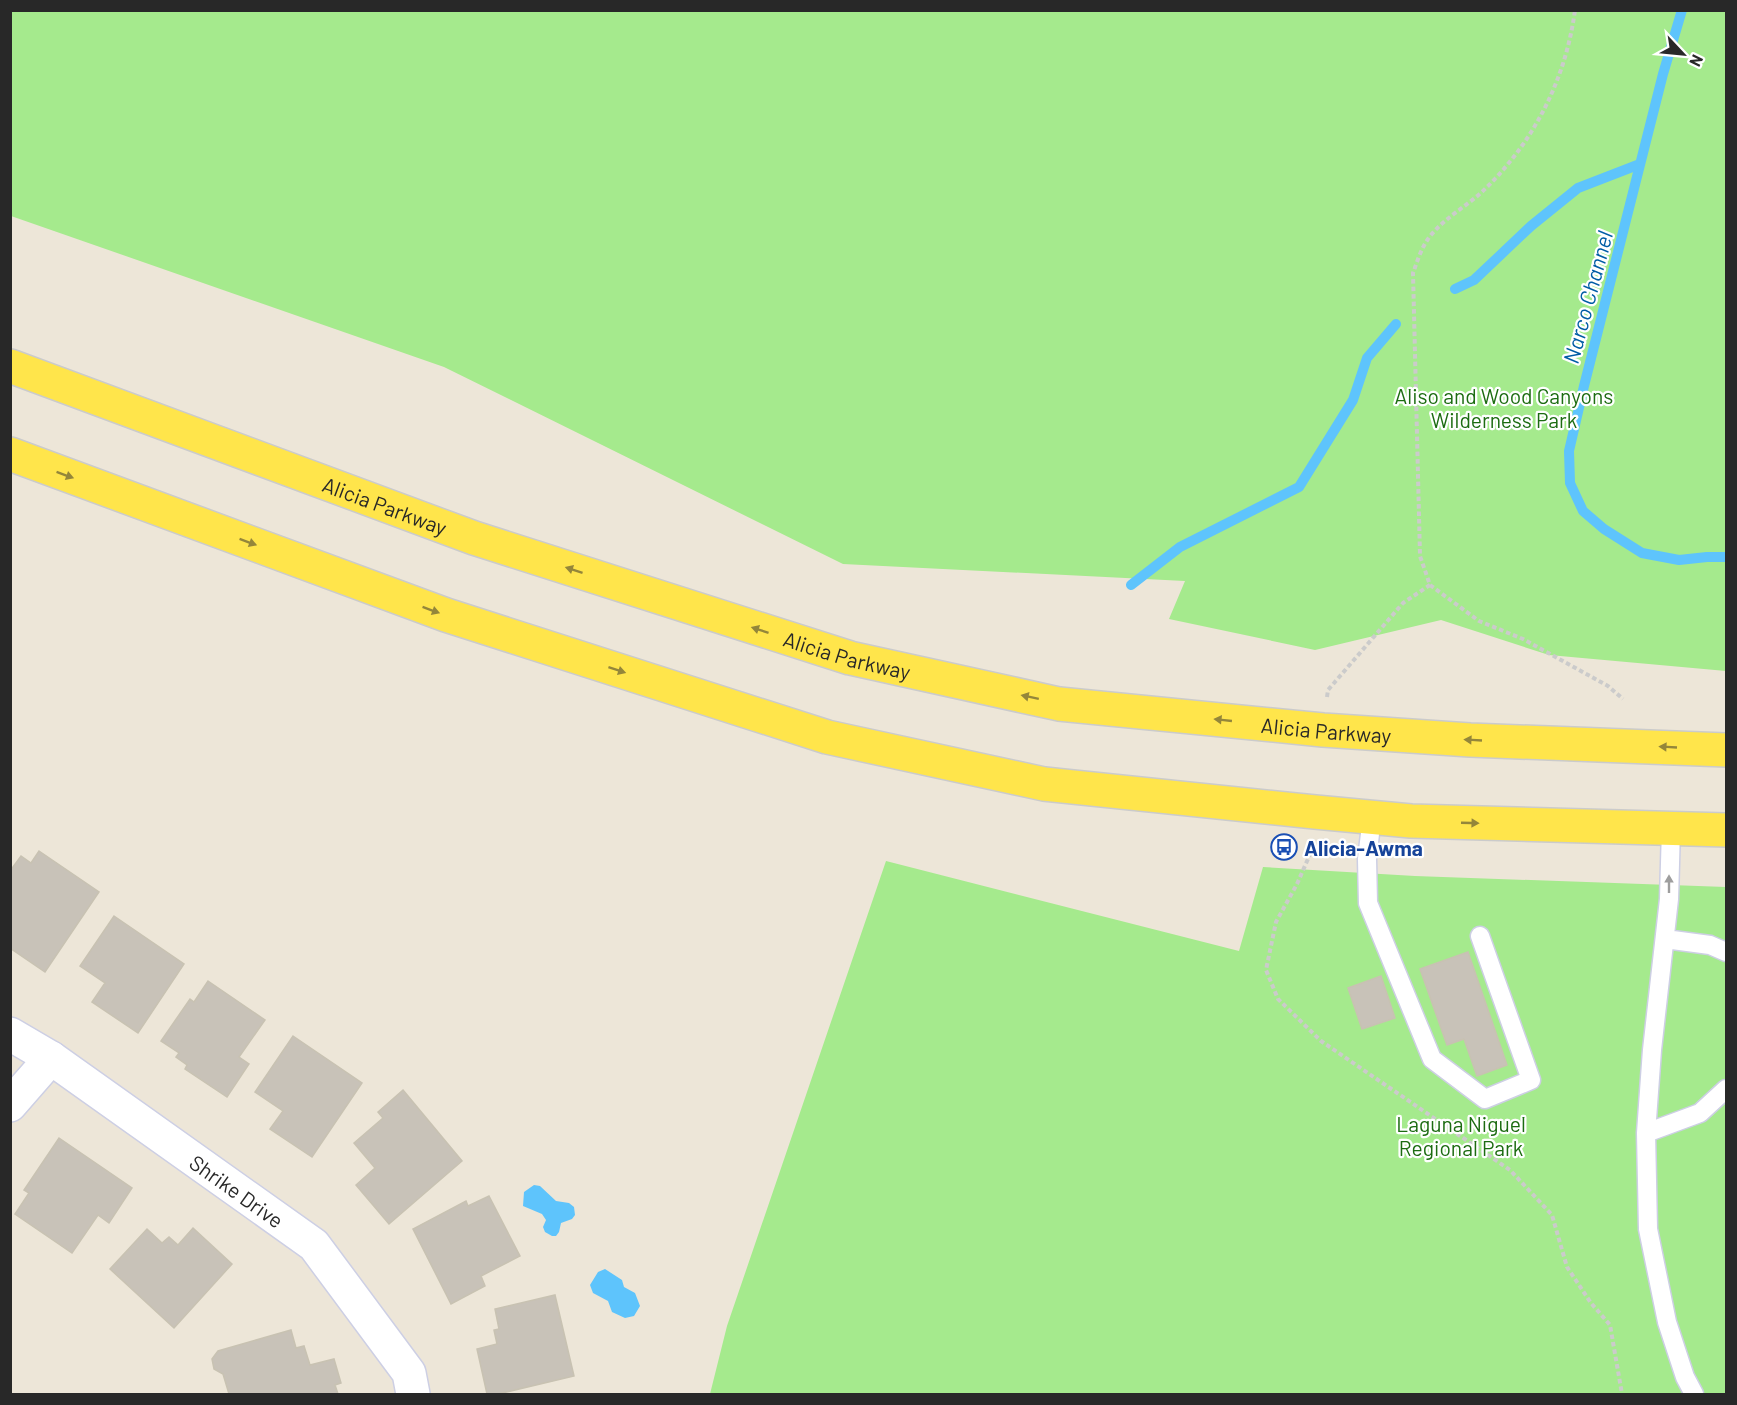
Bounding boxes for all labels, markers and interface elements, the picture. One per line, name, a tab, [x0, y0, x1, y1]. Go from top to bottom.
north arrow	[1653, 24, 1713, 84]
text: N	[1686, 52, 1708, 70]
water label: Narco Channel	[1557, 228, 1617, 366]
park label: Aliso and Wood Canyons Wilderness Park	[1395, 383, 1613, 432]
one-way arrow	[56, 470, 74, 480]
street label: Alicia Parkway	[319, 471, 451, 540]
one-way arrow	[239, 538, 257, 548]
one-way arrow	[565, 565, 583, 574]
one-way arrow	[422, 605, 440, 615]
one-way arrow	[751, 624, 769, 634]
street label: Alicia Parkway	[781, 625, 913, 684]
one-way arrow	[608, 666, 626, 675]
one-way arrow	[1021, 692, 1039, 702]
street label: Alicia Parkway	[1260, 711, 1393, 747]
one-way arrow	[1214, 715, 1233, 725]
one-way arrow	[1464, 735, 1483, 744]
one-way arrow	[1659, 743, 1678, 752]
one-way arrow	[1460, 818, 1479, 827]
bus stop icon: Alicia-Awma	[1269, 832, 1299, 862]
place label: Alicia-Awma	[1304, 835, 1423, 860]
one-way arrow	[1664, 874, 1674, 893]
park label: Laguna Niguel Regional Park	[1396, 1111, 1526, 1160]
street label: Shrike Drive	[186, 1149, 289, 1232]

